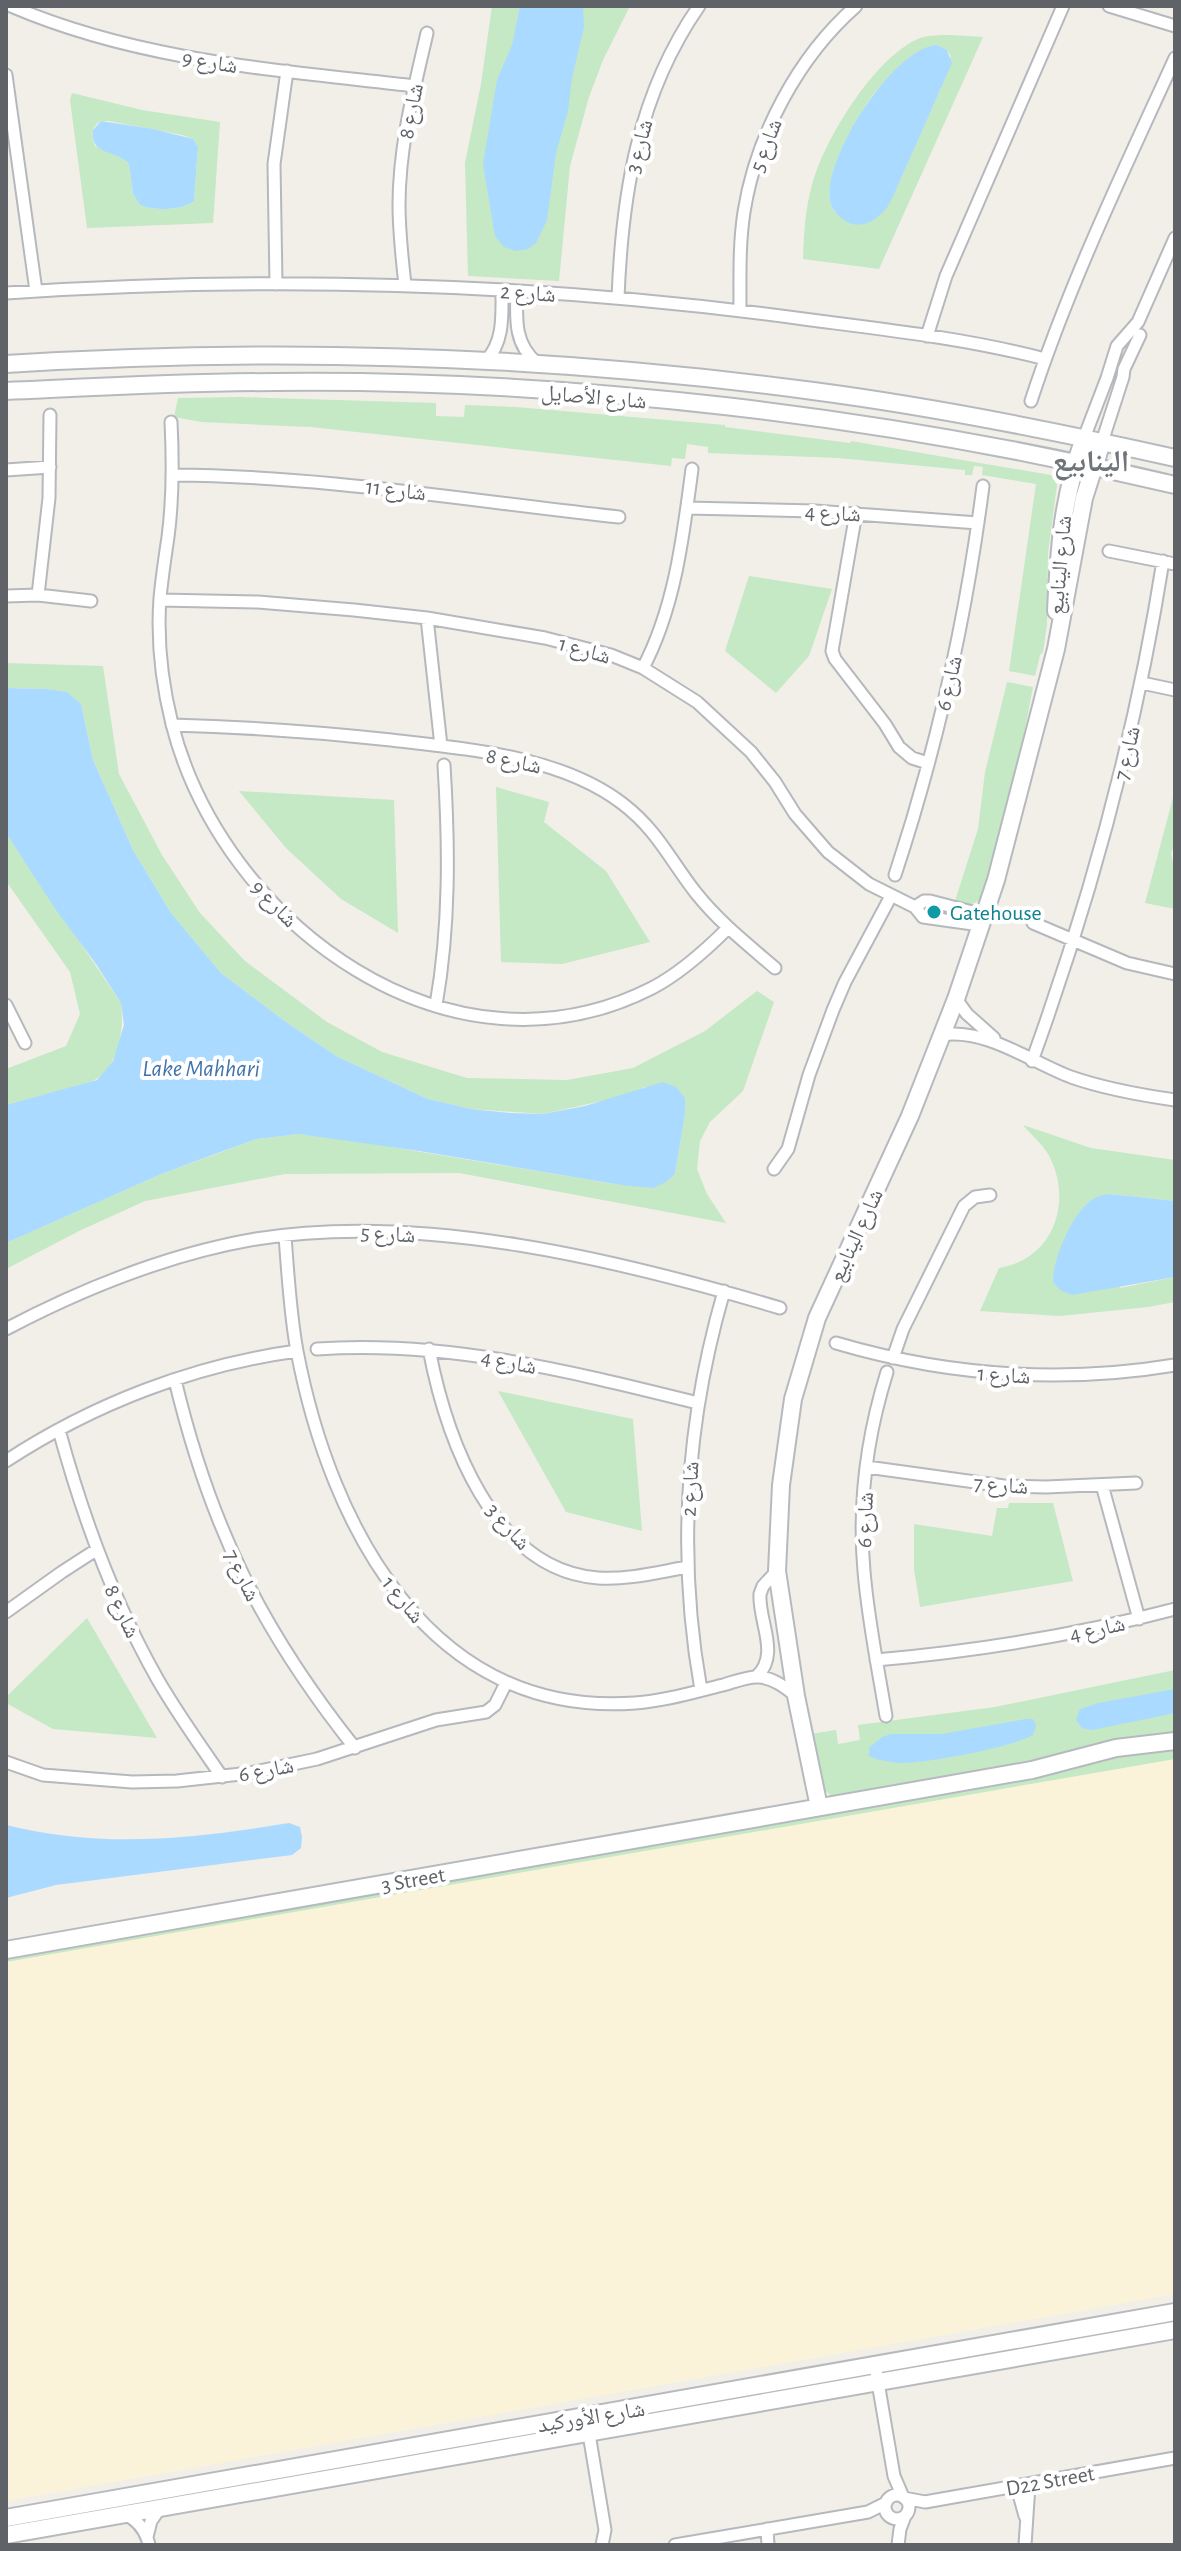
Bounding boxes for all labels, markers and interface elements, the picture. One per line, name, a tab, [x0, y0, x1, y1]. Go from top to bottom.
street label: شارع 9	[180, 47, 239, 79]
street label: شارع 8	[395, 82, 429, 141]
street label: شارع 5	[746, 116, 788, 176]
street label: شارع 3	[621, 117, 659, 176]
street label: شارع 2	[499, 280, 556, 308]
street label: شارع الأصايل	[540, 381, 647, 415]
district label: الينابيع	[1053, 447, 1129, 481]
street label: شارع 11	[364, 475, 427, 507]
street label: شارع 4	[804, 501, 862, 527]
street label: شارع الينابيع	[1045, 514, 1077, 616]
street label: شارع 1	[556, 632, 613, 670]
street label: شارع 6	[932, 654, 968, 713]
street label: شارع 7	[1110, 724, 1146, 783]
street label: شارع 8	[484, 744, 543, 780]
street label: شارع 9	[246, 876, 302, 933]
place label: Gatehouse	[950, 902, 1042, 924]
marker: Gatehouse	[925, 903, 943, 921]
water label: Lake Mahhari	[142, 1057, 260, 1081]
street label: شارع الينابيع	[825, 1186, 889, 1286]
street label: شارع 5	[360, 1222, 416, 1248]
street label: شارع 4	[479, 1346, 538, 1380]
street label: شارع 1	[977, 1362, 1031, 1390]
street label: شارع 2	[678, 1461, 704, 1517]
street label: شارع 7	[973, 1472, 1029, 1500]
street label: شارع 6	[853, 1492, 879, 1548]
street label: شارع 3	[480, 1499, 535, 1556]
street label: شارع 7	[218, 1546, 264, 1606]
street label: شارع 1	[376, 1572, 428, 1628]
street label: شارع 8	[99, 1581, 144, 1642]
street label: شارع 4	[1068, 1612, 1127, 1648]
street label: شارع 6	[237, 1754, 296, 1788]
street label: 3 Street	[380, 1864, 447, 1896]
street label: شارع الأوركيد	[536, 2398, 647, 2438]
street label: D22 Street	[1004, 2462, 1096, 2500]

